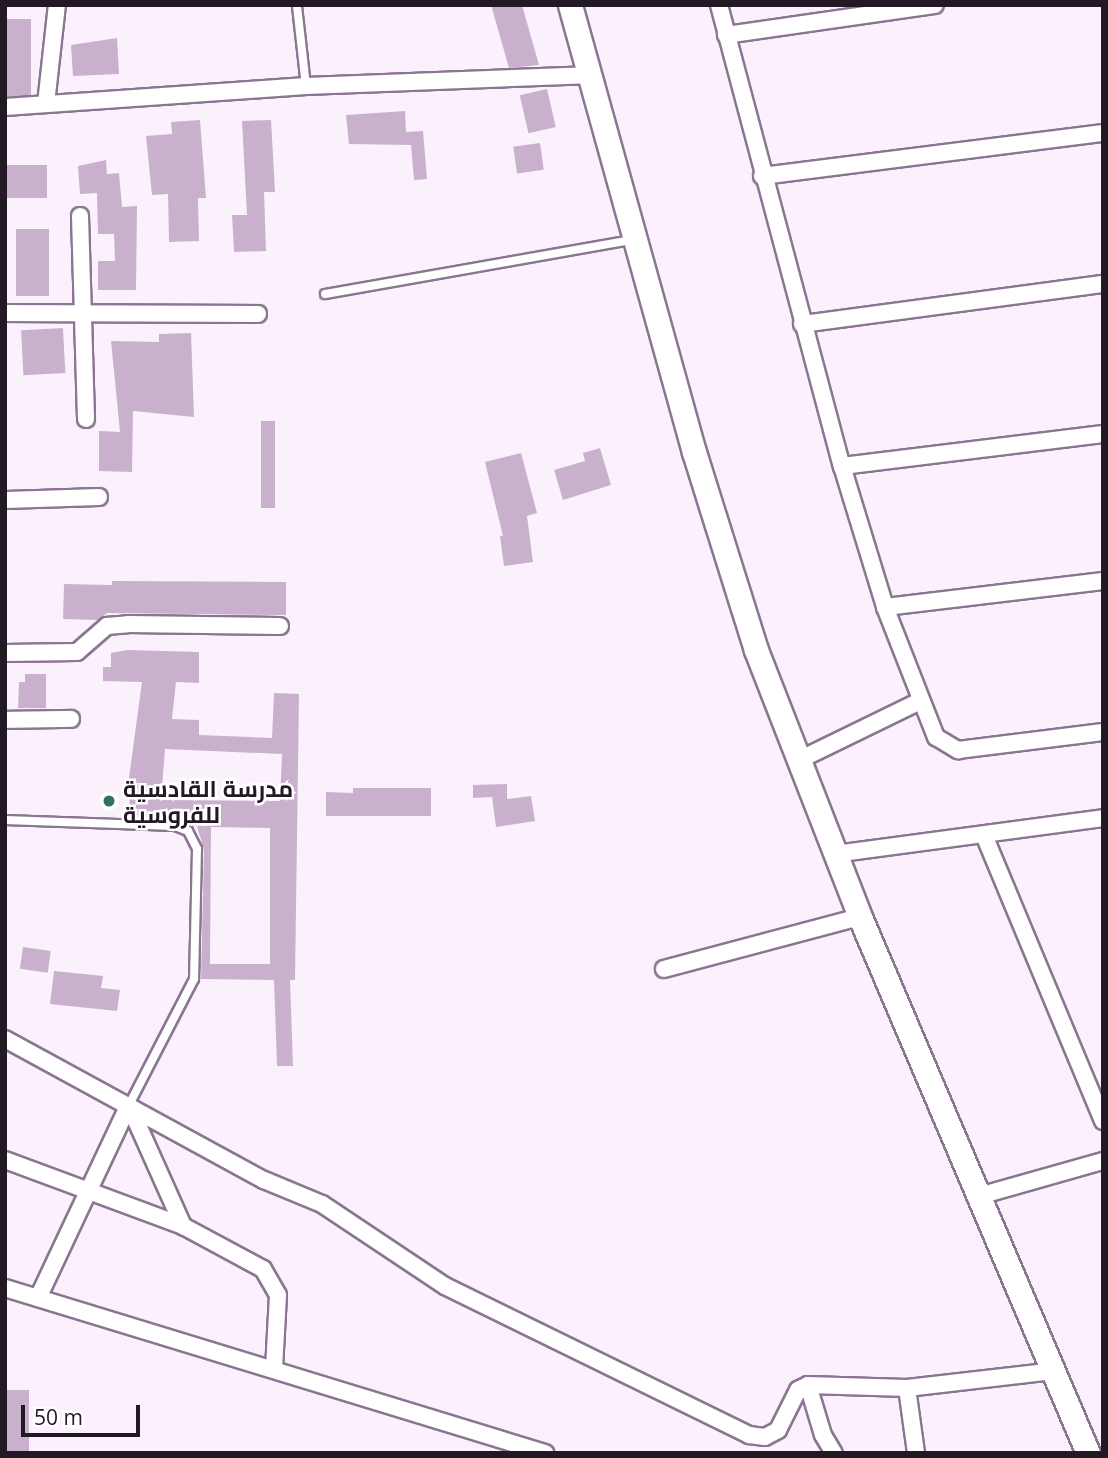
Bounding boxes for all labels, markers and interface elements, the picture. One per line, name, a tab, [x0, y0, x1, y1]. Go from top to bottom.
place label: مدرسة القادسية للفروسية	[123, 774, 293, 828]
marker: مدرسة القادسية للفروسية	[101, 793, 117, 809]
scale bar	[24, 1392, 144, 1436]
text: 50 m	[34, 1403, 83, 1431]

